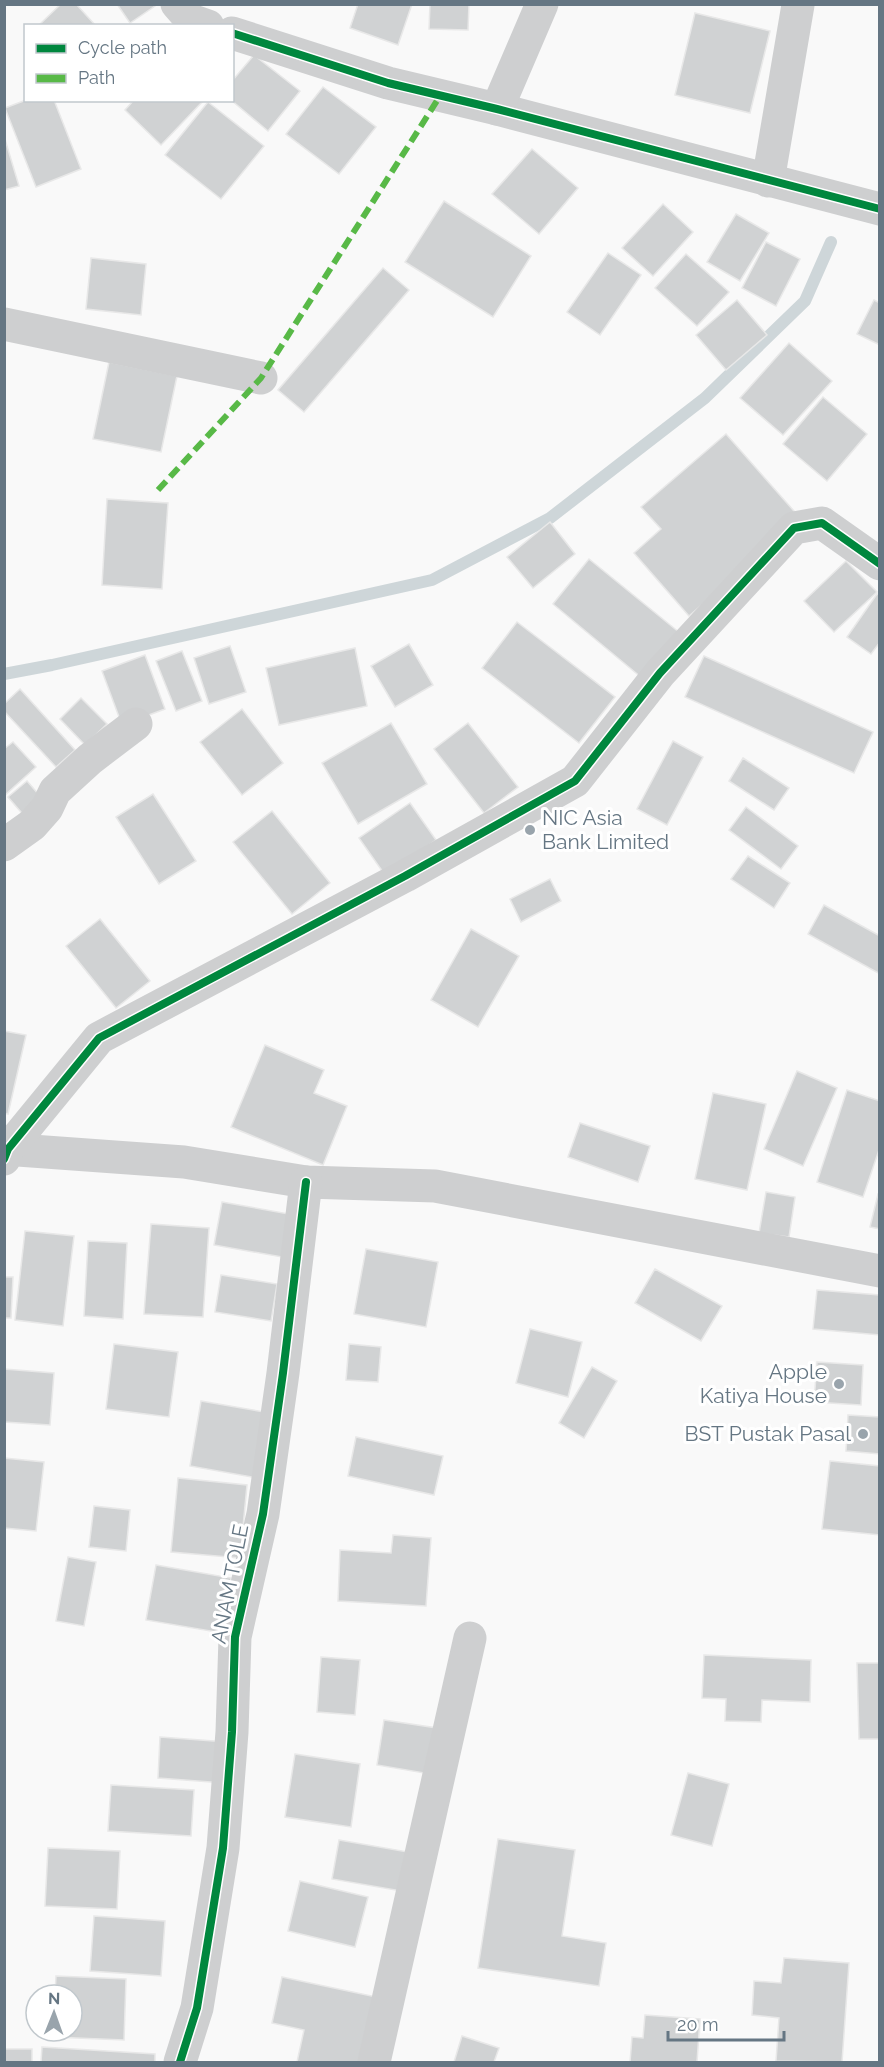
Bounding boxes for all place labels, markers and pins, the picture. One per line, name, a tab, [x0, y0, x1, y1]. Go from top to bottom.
place label: NIC Asia Bank Limited	[542, 805, 669, 854]
marker: NIC Asia Bank Limited	[523, 823, 537, 837]
place label: Apple Katiya House	[700, 1359, 827, 1408]
marker: Apple Katiya House	[832, 1377, 846, 1391]
place label: BST Pustak Pasal	[684, 1421, 851, 1446]
marker: BST Pustak Pasal	[856, 1427, 870, 1441]

